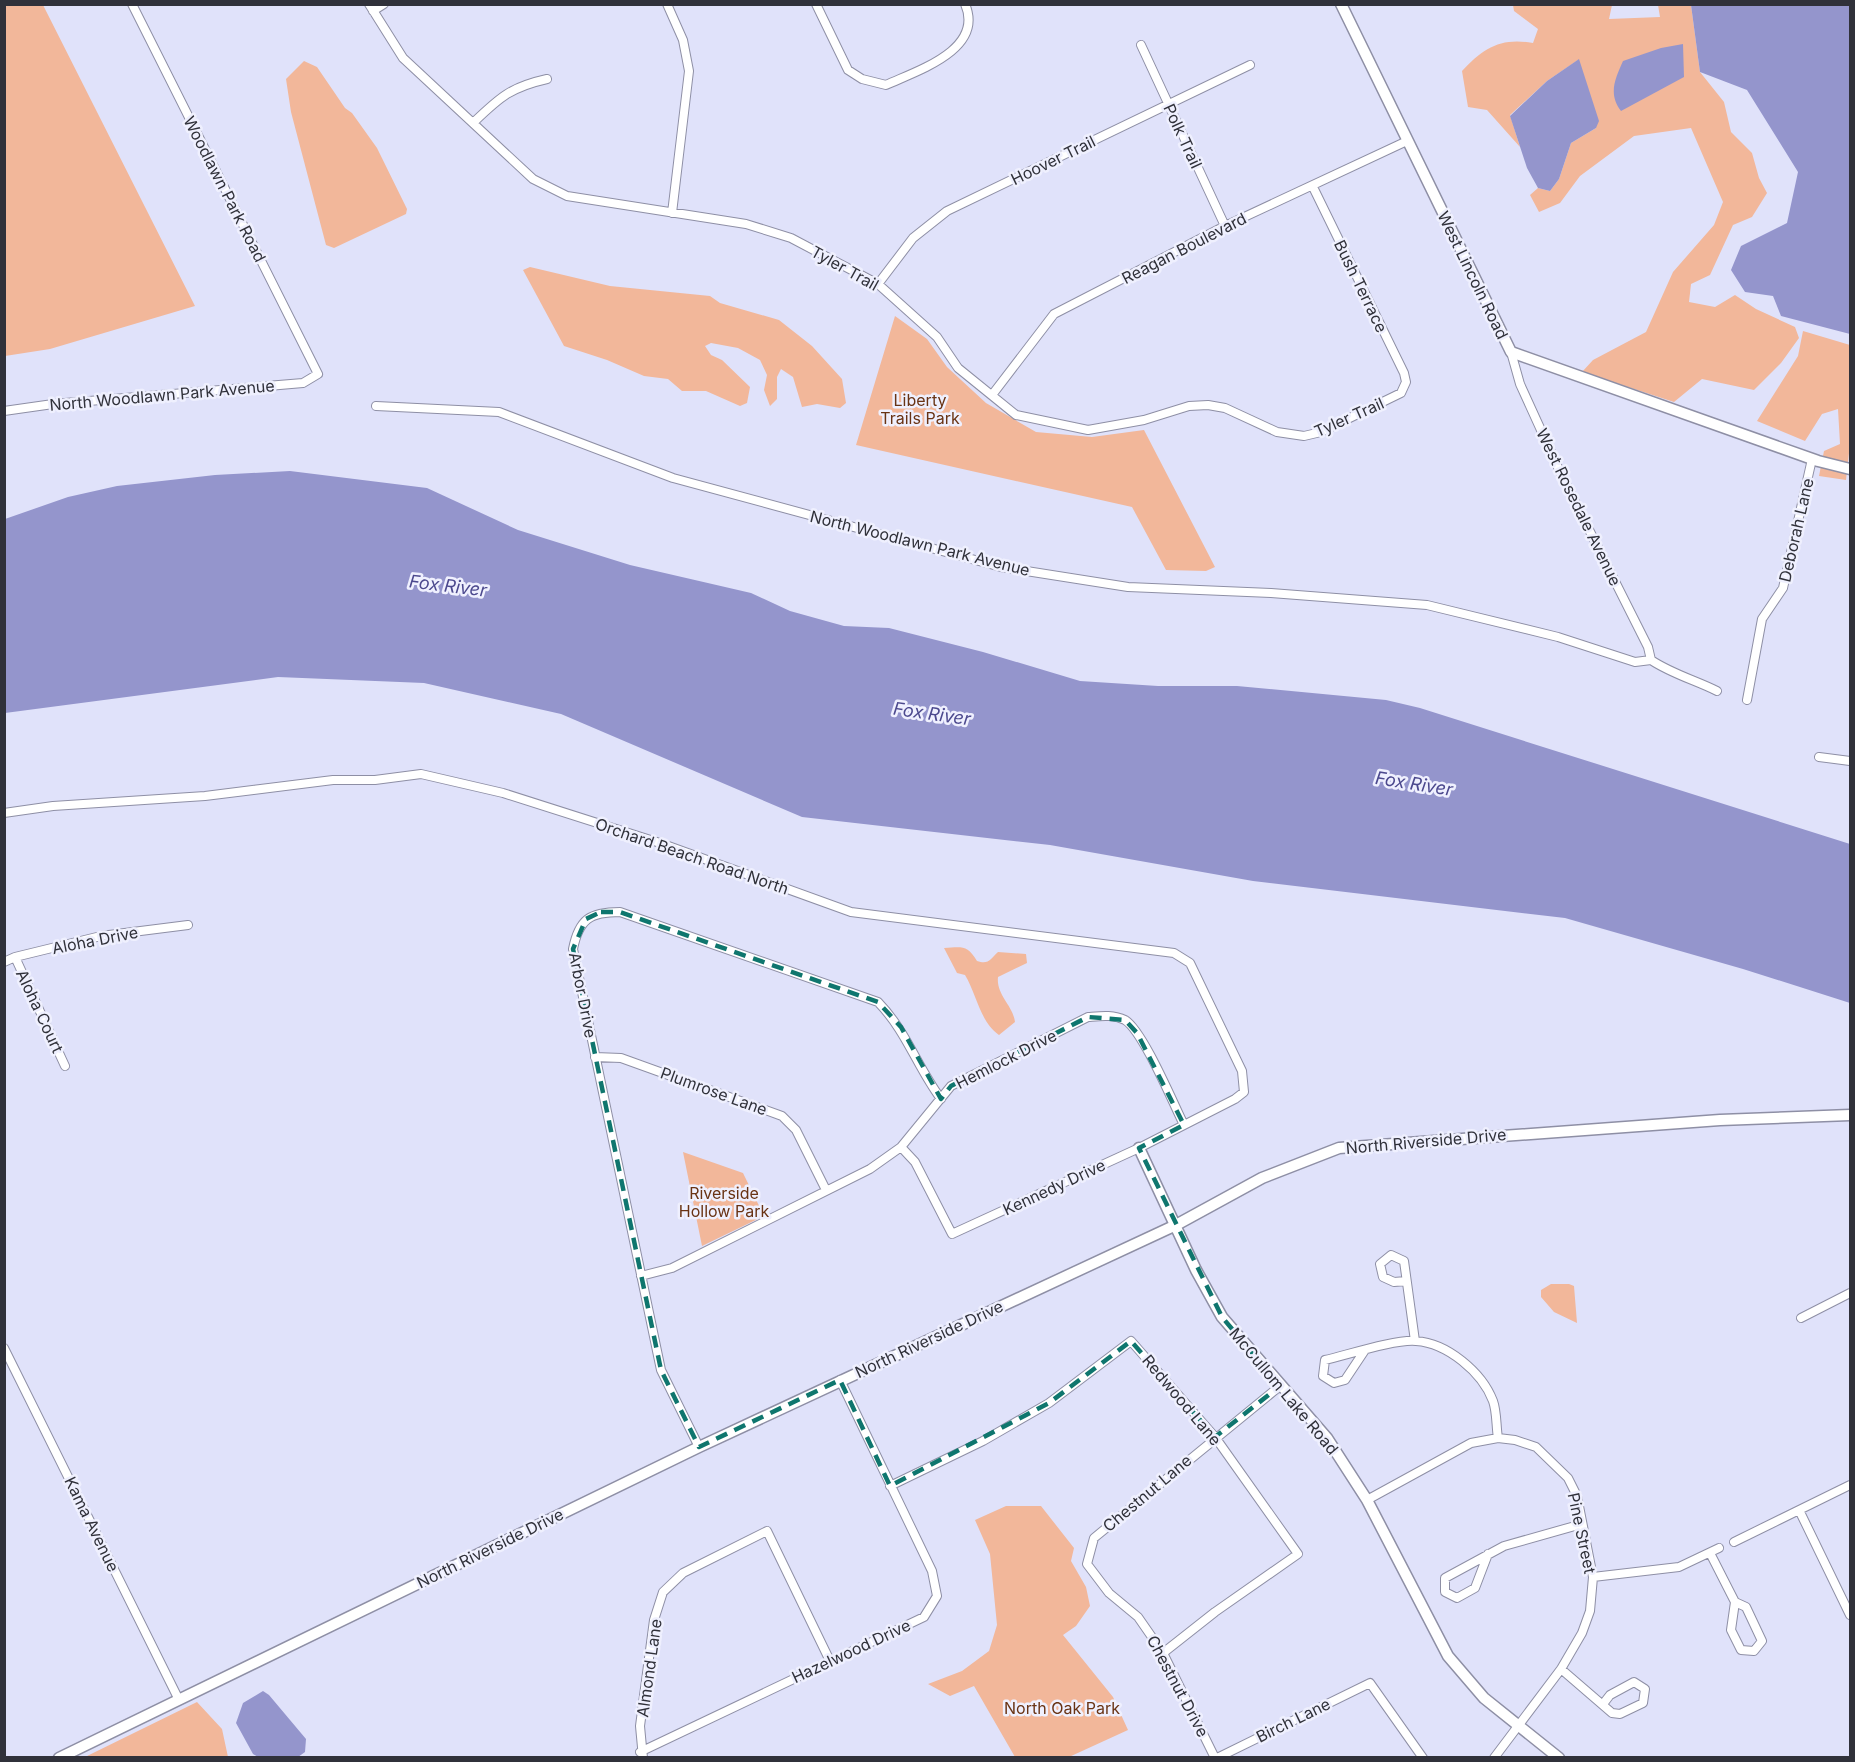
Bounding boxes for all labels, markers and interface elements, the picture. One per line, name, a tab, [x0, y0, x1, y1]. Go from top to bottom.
street label: Polk Trail	[1159, 100, 1207, 172]
street label: Woodlawn Park Road	[179, 113, 271, 265]
street label: Hoover Trail	[1008, 131, 1098, 189]
street label: Reagan Boulevard	[1118, 208, 1250, 288]
street label: West Lincoln Road	[1433, 208, 1513, 342]
street label: Bush Terrace	[1330, 236, 1392, 336]
street label: Tyler Trail	[808, 241, 882, 295]
street label: North Woodlawn Park Avenue	[49, 375, 275, 415]
park label: Liberty Trails Park	[880, 390, 960, 428]
street label: Tyler Trail	[1311, 393, 1387, 441]
street label: West Rosedale Avenue	[1532, 425, 1626, 589]
street label: Deborah Lane	[1774, 476, 1818, 584]
street label: North Woodlawn Park Avenue	[808, 506, 1032, 580]
water label: Fox River	[408, 570, 489, 601]
water label: Fox River	[892, 698, 973, 730]
water label: Fox River	[1374, 767, 1455, 800]
street label: Orchard Beach Road North	[593, 813, 791, 899]
street label: Aloha Drive	[50, 922, 140, 958]
street label: Arbor Drive	[565, 950, 601, 1040]
street label: Aloha Court	[12, 966, 68, 1056]
street label: Hemlock Drive	[952, 1025, 1060, 1093]
street label: Plumrose Lane	[658, 1062, 770, 1120]
street label: North Riverside Drive	[1345, 1124, 1507, 1158]
street label: Kennedy Drive	[1000, 1155, 1108, 1219]
park label: Riverside Hollow Park	[679, 1183, 769, 1221]
street label: North Riverside Drive	[852, 1296, 1006, 1382]
street label: McCullom Lake Road	[1225, 1323, 1343, 1459]
street label: Redwood Lane	[1138, 1351, 1226, 1449]
street label: Chestnut Lane	[1099, 1450, 1195, 1536]
street label: Kama Avenue	[60, 1473, 124, 1575]
street label: Pine Street	[1564, 1491, 1600, 1575]
street label: North Riverside Drive	[413, 1504, 567, 1592]
street label: Hazelwood Drive	[788, 1615, 914, 1687]
street label: Almond Lane	[632, 1618, 666, 1718]
street label: Chestnut Drive	[1143, 1632, 1213, 1740]
street label: Birch Lane	[1253, 1693, 1333, 1747]
park label: North Oak Park	[1004, 1698, 1120, 1718]

